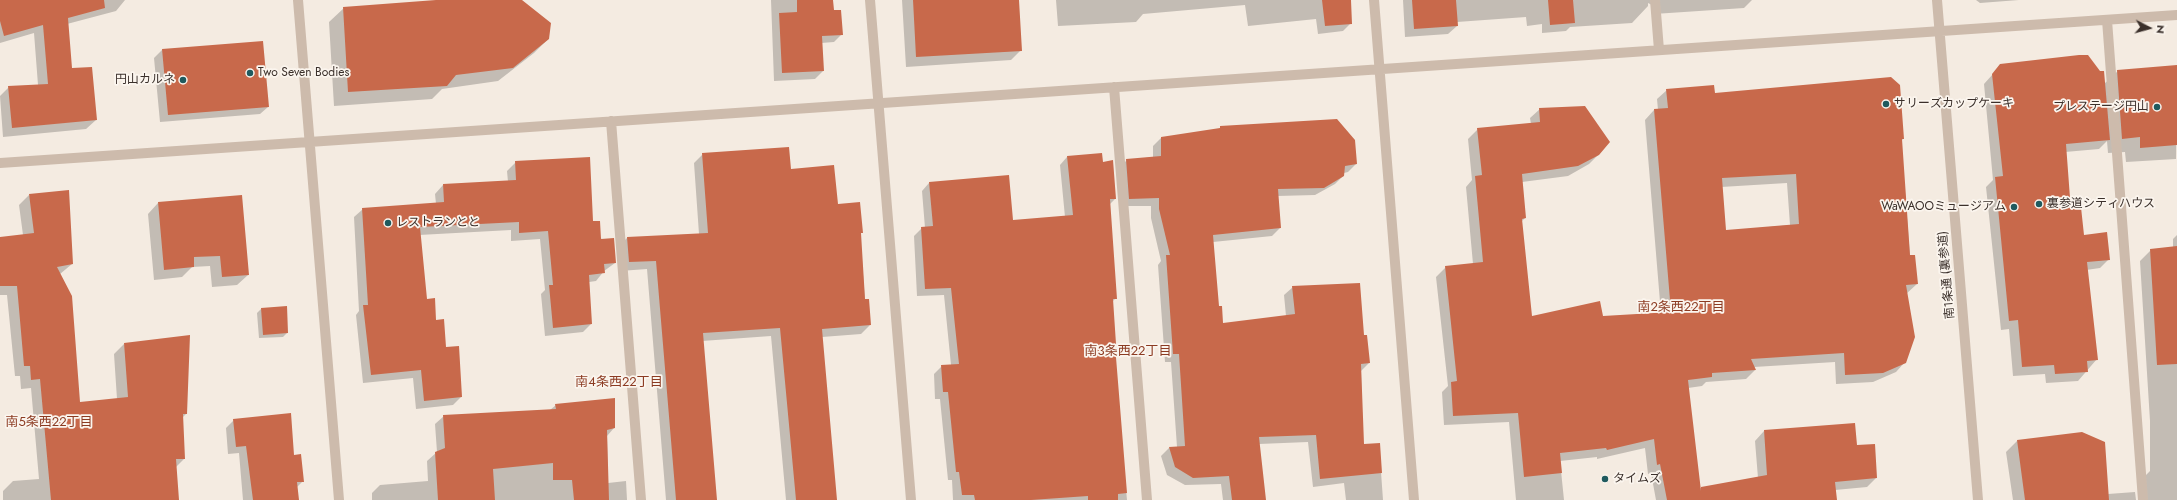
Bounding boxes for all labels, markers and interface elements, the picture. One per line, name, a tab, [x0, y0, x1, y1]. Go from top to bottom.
north arrow	[2129, 8, 2169, 48]
text: N	[2153, 24, 2169, 34]
place label: Two Seven Bodies	[258, 66, 349, 80]
marker: Two Seven Bodies	[245, 68, 255, 78]
place label: 円山カルネ	[115, 73, 175, 87]
marker: 円山カルネ	[178, 75, 188, 85]
place label: サリーズカップケーキ	[1894, 97, 2014, 111]
marker: サリーズカップケーキ	[1881, 99, 1891, 109]
place label: プレステージ円山	[2053, 100, 2149, 114]
marker: プレステージ円山	[2152, 102, 2162, 112]
place label: 裏参道シティハウス	[2047, 197, 2155, 211]
marker: 裏参道シティハウス	[2034, 199, 2044, 209]
place label: WaWAOOミュージアム	[1881, 200, 2006, 214]
marker: WaWAOOミュージアム	[2009, 202, 2019, 212]
place label: レストランとと	[396, 216, 480, 230]
marker: レストランとと	[383, 218, 393, 228]
street label: 南1条通 (裏参道)	[1936, 230, 1958, 320]
district label: 南2条西22丁目	[1637, 300, 1725, 316]
district label: 南3条西22丁目	[1085, 344, 1171, 360]
district label: 南4条西22丁目	[575, 375, 663, 391]
district label: 南5条西22丁目	[5, 415, 93, 431]
place label: タイムズ	[1613, 472, 1661, 486]
marker: タイムズ	[1600, 474, 1610, 484]

